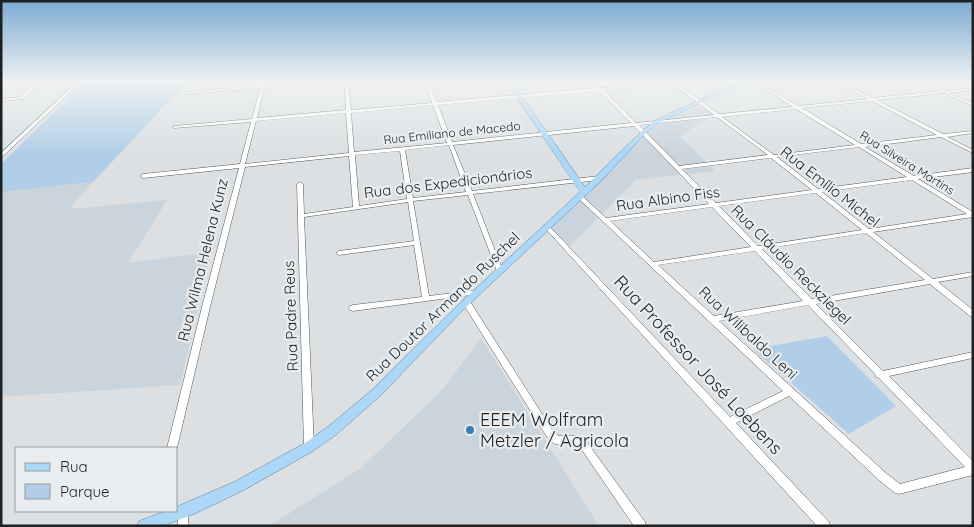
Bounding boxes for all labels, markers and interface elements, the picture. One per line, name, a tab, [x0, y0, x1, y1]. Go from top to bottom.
street label: Rua Emiliano de Macedo	[383, 118, 521, 147]
street label: Rua Silveira Martins	[857, 127, 958, 198]
street label: Rua Emílio Michel	[777, 142, 884, 231]
street label: Rua dos Expedicionários	[363, 163, 533, 202]
street label: Rua Wilma Helena Kunz	[173, 177, 232, 343]
street label: Rua Albino Fiss	[615, 182, 721, 215]
street label: Rua Cláudio Reckziegel	[727, 201, 855, 329]
street label: Rua Doutor Armando Ruschel	[362, 228, 524, 385]
street label: Rua Padre Reus	[279, 260, 302, 372]
street label: Rua Professor José Loebens	[609, 270, 788, 459]
street label: Rua Wilibaldo Leni	[695, 282, 802, 383]
place label: EEEM Wolfram Metzler / Agricola	[480, 408, 629, 452]
marker: EEEM Wolfram Metzler / Agricola	[464, 424, 476, 436]
legend	[15, 447, 178, 512]
text: Rua	[60, 457, 88, 476]
text: Parque	[60, 482, 110, 501]

